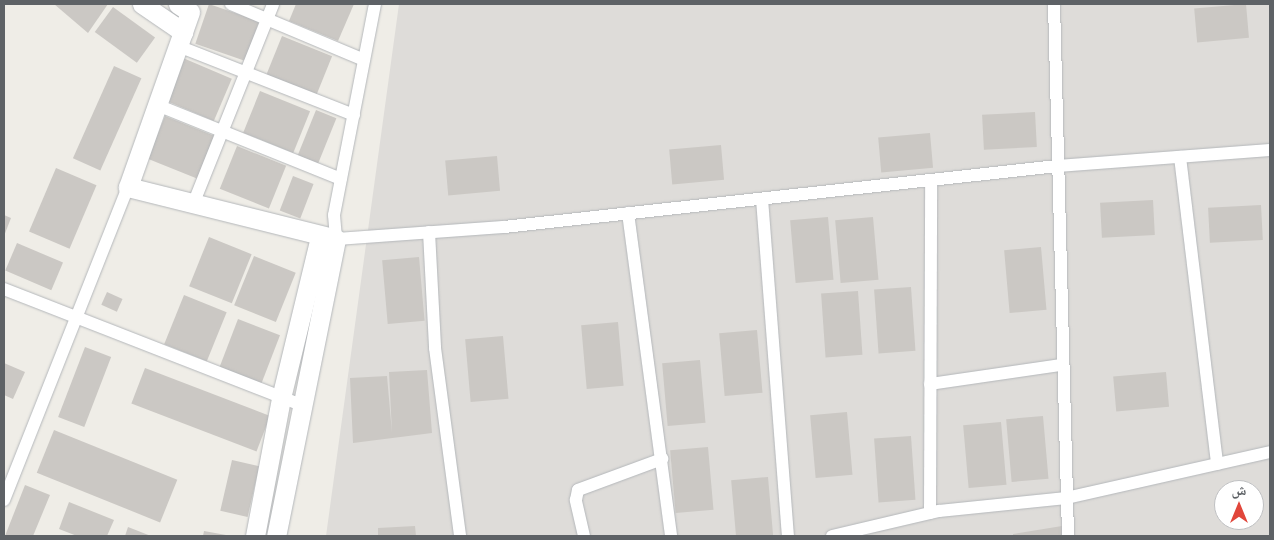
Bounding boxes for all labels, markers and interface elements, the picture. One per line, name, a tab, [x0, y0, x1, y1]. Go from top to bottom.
north arrow	[1214, 480, 1264, 530]
text: ش	[1232, 482, 1246, 499]

